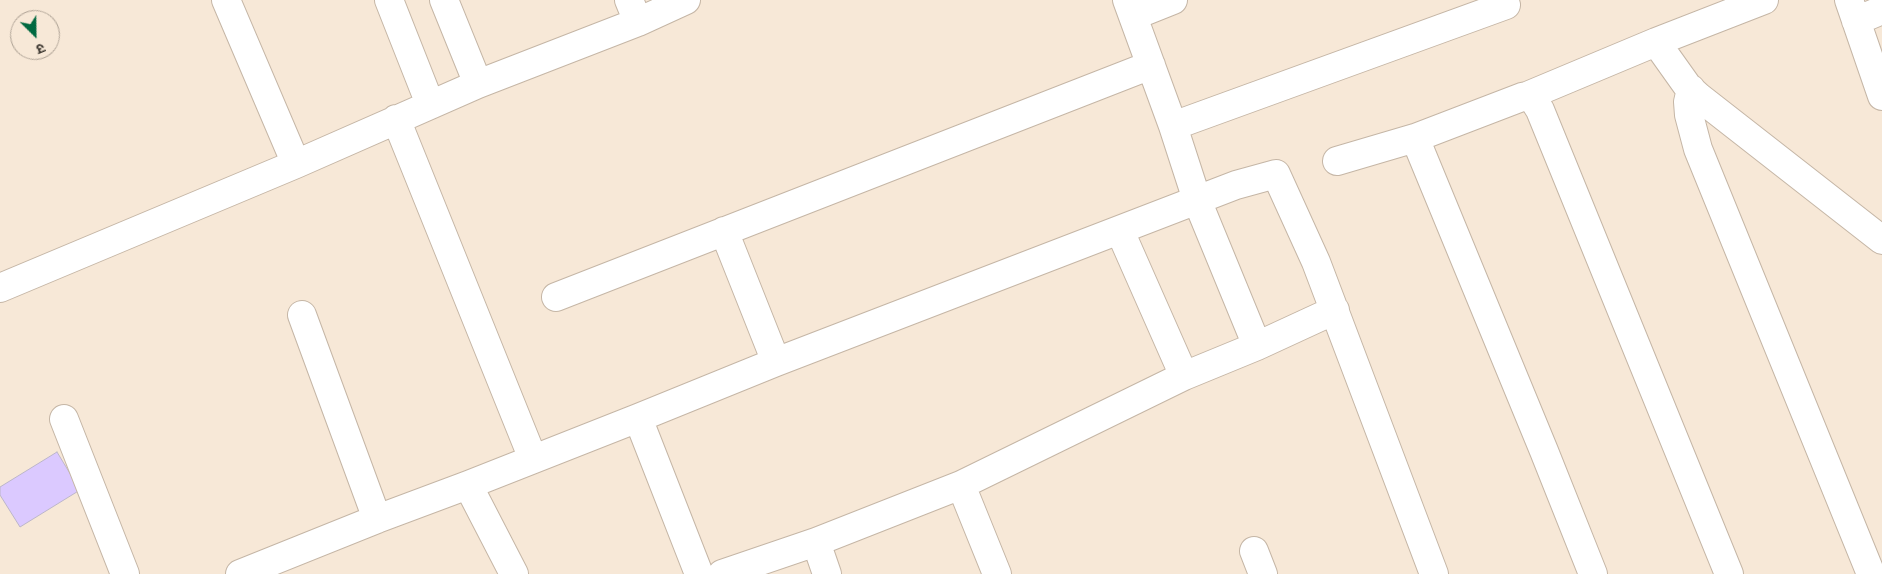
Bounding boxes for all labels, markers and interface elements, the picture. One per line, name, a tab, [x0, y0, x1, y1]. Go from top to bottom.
north arrow	[10, 10, 60, 60]
text: उ	[34, 39, 48, 58]

